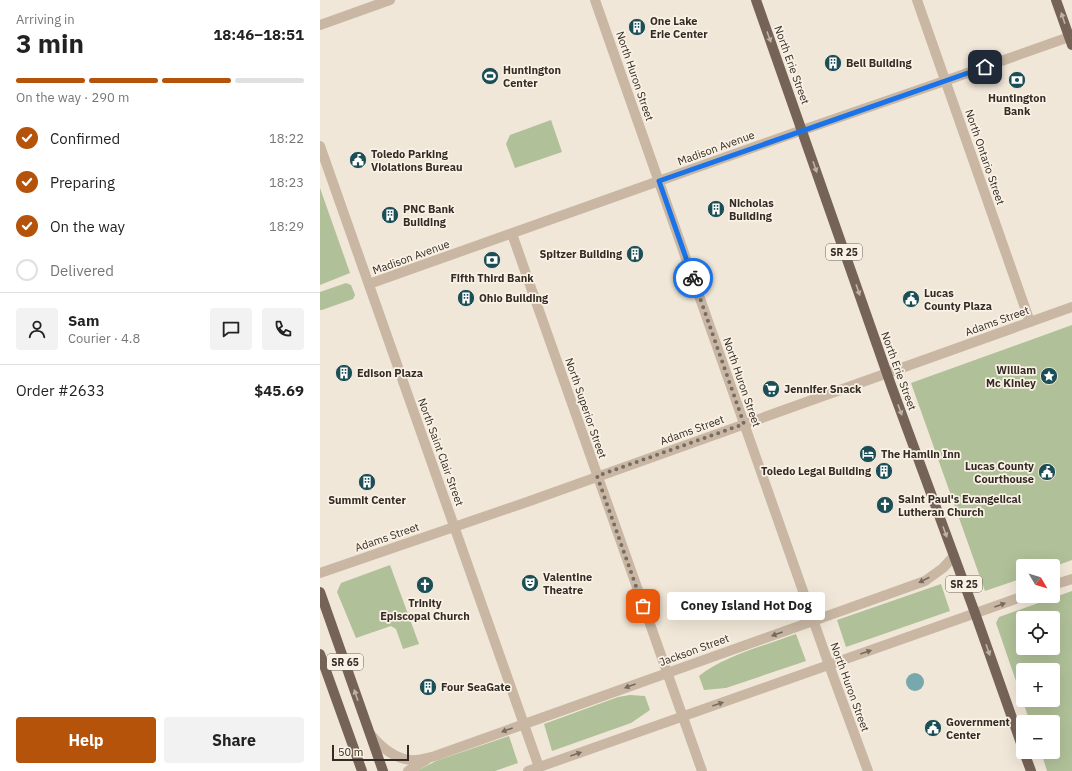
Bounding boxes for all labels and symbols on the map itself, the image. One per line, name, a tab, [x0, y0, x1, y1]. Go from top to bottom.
one-way arrow	[1059, 12, 1065, 24]
place label: One Lake Erie Center	[650, 14, 708, 41]
building icon: One Lake Erie Center	[627, 17, 647, 37]
street label: North Erie Street	[771, 24, 813, 106]
street label: North Huron Street	[613, 29, 657, 123]
one-way arrow	[766, 31, 772, 43]
pin	[968, 50, 1002, 84]
building icon: Bell Building	[823, 53, 843, 73]
place label: Bell Building	[846, 56, 912, 70]
place label: Huntington Center	[503, 63, 561, 90]
sports icon: Huntington Center	[480, 66, 500, 86]
bank icon: Huntington Bank	[1007, 70, 1027, 90]
place label: Huntington Bank	[988, 91, 1046, 118]
street label: North Ontario Street	[962, 107, 1008, 207]
street label: Madison Avenue	[676, 128, 756, 168]
place label: Toledo Parking Violations Bureau	[371, 147, 463, 174]
public building icon: Toledo Parking Violations Bureau	[348, 150, 368, 170]
one-way arrow	[812, 161, 818, 173]
place label: Nicholas Building	[729, 196, 774, 223]
building icon: Nicholas Building	[706, 199, 726, 219]
place label: PNC Bank Building	[403, 202, 455, 229]
building icon: PNC Bank Building	[380, 205, 400, 225]
street label: Madison Avenue	[371, 237, 451, 277]
building icon: Spitzer Building	[625, 244, 645, 264]
road number: SR 25	[826, 244, 862, 260]
place label: Spitzer Building	[539, 247, 623, 261]
bank icon: Fifth Third Bank	[482, 250, 502, 270]
courier	[673, 258, 713, 298]
place label: Fifth Third Bank	[450, 271, 534, 285]
one-way arrow	[855, 284, 861, 296]
place label: Lucas County Plaza	[924, 286, 992, 313]
building icon: Ohio Building	[456, 288, 476, 308]
public building icon: Lucas County Plaza	[901, 289, 921, 309]
place label: Ohio Building	[479, 291, 549, 305]
street label: Adams Street	[963, 303, 1031, 339]
street label: North Erie Street	[878, 330, 920, 412]
street label: North Huron Street	[720, 335, 764, 429]
street label: North Superior Street	[562, 356, 610, 460]
building icon: Edison Plaza	[334, 363, 354, 383]
place label: William Mc Kinley	[986, 363, 1036, 390]
place label: Edison Plaza	[357, 366, 423, 380]
place icon: William Mc Kinley	[1039, 366, 1059, 386]
supermarket icon: Jennifer Snack	[761, 379, 781, 399]
place label: Jennifer Snack	[784, 382, 862, 396]
street label: North Saint Clair Street	[415, 396, 467, 508]
one-way arrow	[898, 404, 904, 416]
street label: Adams Street	[658, 412, 726, 448]
hotel icon: The Hamlin Inn	[858, 444, 878, 464]
place label: The Hamlin Inn	[881, 447, 960, 461]
place label: Lucas County Courthouse	[965, 459, 1034, 486]
building icon: Toledo Legal Building	[874, 461, 894, 481]
public building icon: Lucas County Courthouse	[1037, 462, 1057, 482]
place label: Toledo Legal Building	[761, 464, 872, 478]
building icon: Summit Center	[357, 472, 377, 492]
place label: Saint Paul's Evangelical Lutheran Church	[898, 492, 1022, 519]
place label: Summit Center	[328, 493, 406, 507]
church icon: Saint Paul's Evangelical Lutheran Church	[875, 495, 895, 515]
street label: Adams Street	[353, 519, 421, 555]
one-way arrow	[942, 526, 948, 538]
north arrow	[1016, 559, 1060, 603]
place label: Valentine Theatre	[543, 570, 592, 597]
theatre icon: Valentine Theatre	[520, 573, 540, 593]
church icon: Trinity Episcopal Church	[415, 575, 435, 595]
road number: SR 25	[946, 576, 982, 592]
one-way arrow	[919, 577, 930, 584]
pin	[626, 589, 660, 623]
callout: Coney Island Hot Dog	[667, 592, 825, 620]
place label: Trinity Episcopal Church	[380, 596, 470, 623]
one-way arrow	[994, 601, 1006, 607]
street label: Jackson Street	[657, 631, 731, 669]
one-way arrow	[771, 631, 783, 637]
street label: North Huron Street	[827, 640, 873, 734]
one-way arrow	[985, 644, 991, 656]
one-way arrow	[860, 648, 872, 654]
road number: SR 65	[327, 654, 363, 670]
building icon: Four SeaGate	[418, 677, 438, 697]
place label: Four SeaGate	[441, 680, 511, 694]
one-way arrow	[623, 683, 635, 689]
one-way arrow	[353, 689, 359, 701]
one-way arrow	[713, 700, 725, 706]
place label: Government Center	[946, 715, 1010, 742]
public building icon: Government Center	[923, 718, 943, 738]
one-way arrow	[501, 727, 513, 733]
scale bar	[332, 743, 409, 762]
one-way arrow	[570, 751, 582, 757]

